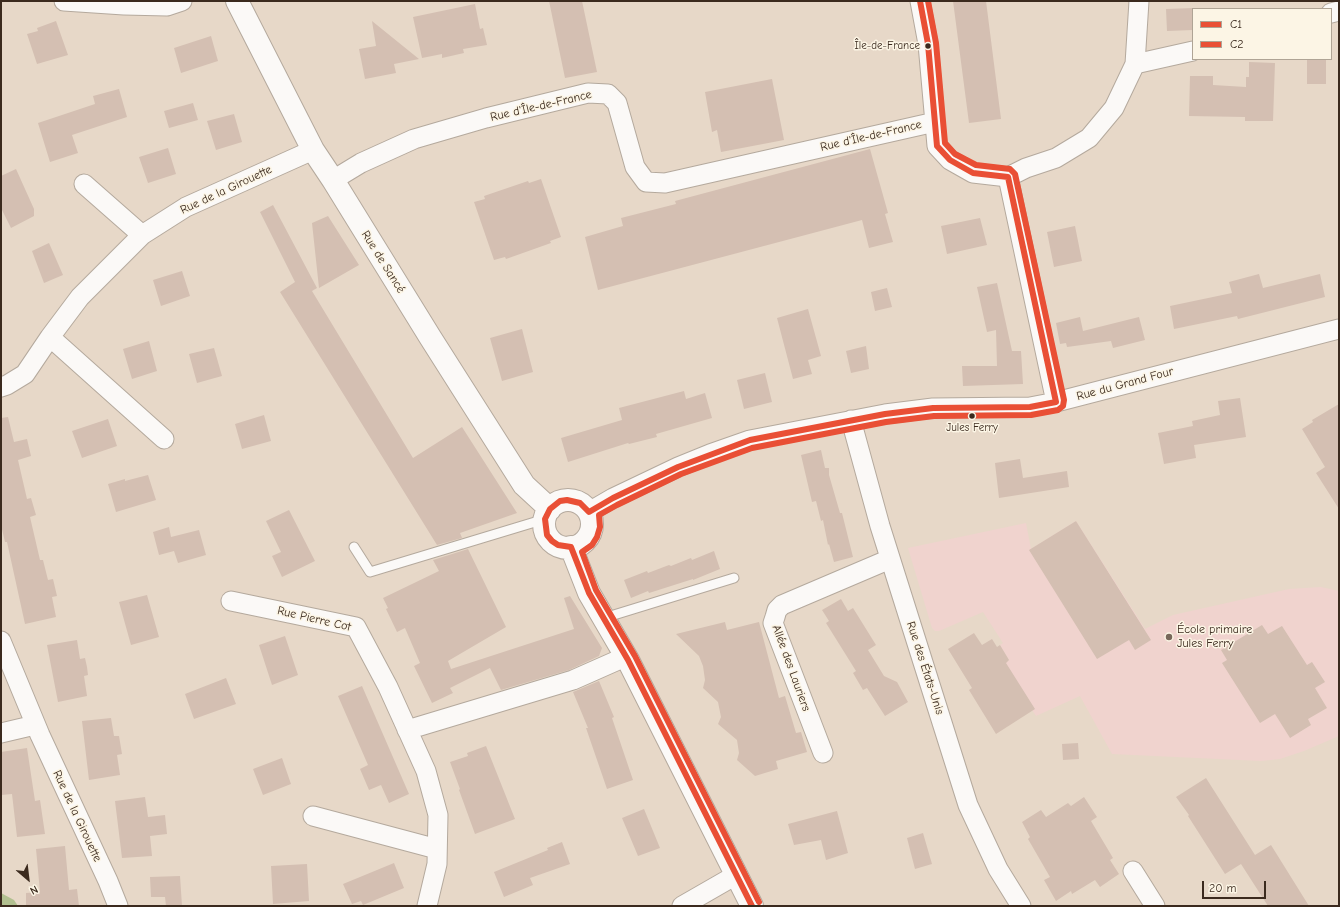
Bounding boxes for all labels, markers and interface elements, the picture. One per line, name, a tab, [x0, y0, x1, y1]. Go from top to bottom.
legend	[1192, 8, 1332, 60]
text: C1	[1230, 17, 1242, 31]
text: C2	[1230, 37, 1244, 51]
place label: Île-de-France	[855, 39, 920, 53]
marker: Île-de-France	[923, 41, 933, 51]
street label: Rue d'Île-de-France	[489, 87, 593, 125]
street label: Rue d'Île-de-France	[819, 117, 923, 155]
street label: Rue de la Girouette	[178, 162, 274, 218]
street label: Rue de Sancé	[358, 228, 408, 296]
street label: Rue du Grand Four	[1075, 364, 1175, 404]
marker: Jules Ferry	[967, 411, 977, 421]
place label: Jules Ferry	[946, 421, 998, 435]
street label: Rue Pierre Cot	[276, 604, 352, 634]
street label: Rue des États-Unis	[903, 620, 947, 716]
street label: Allée des Lauriers	[769, 623, 813, 713]
place label: École primaire Jules Ferry	[1177, 623, 1252, 651]
marker: École primaire Jules Ferry	[1164, 632, 1174, 642]
street label: Rue de la Girouette	[49, 768, 105, 864]
north arrow	[8, 859, 48, 899]
scale bar	[1204, 873, 1268, 899]
text: 20 m	[1209, 881, 1237, 895]
text: N	[28, 883, 40, 897]

